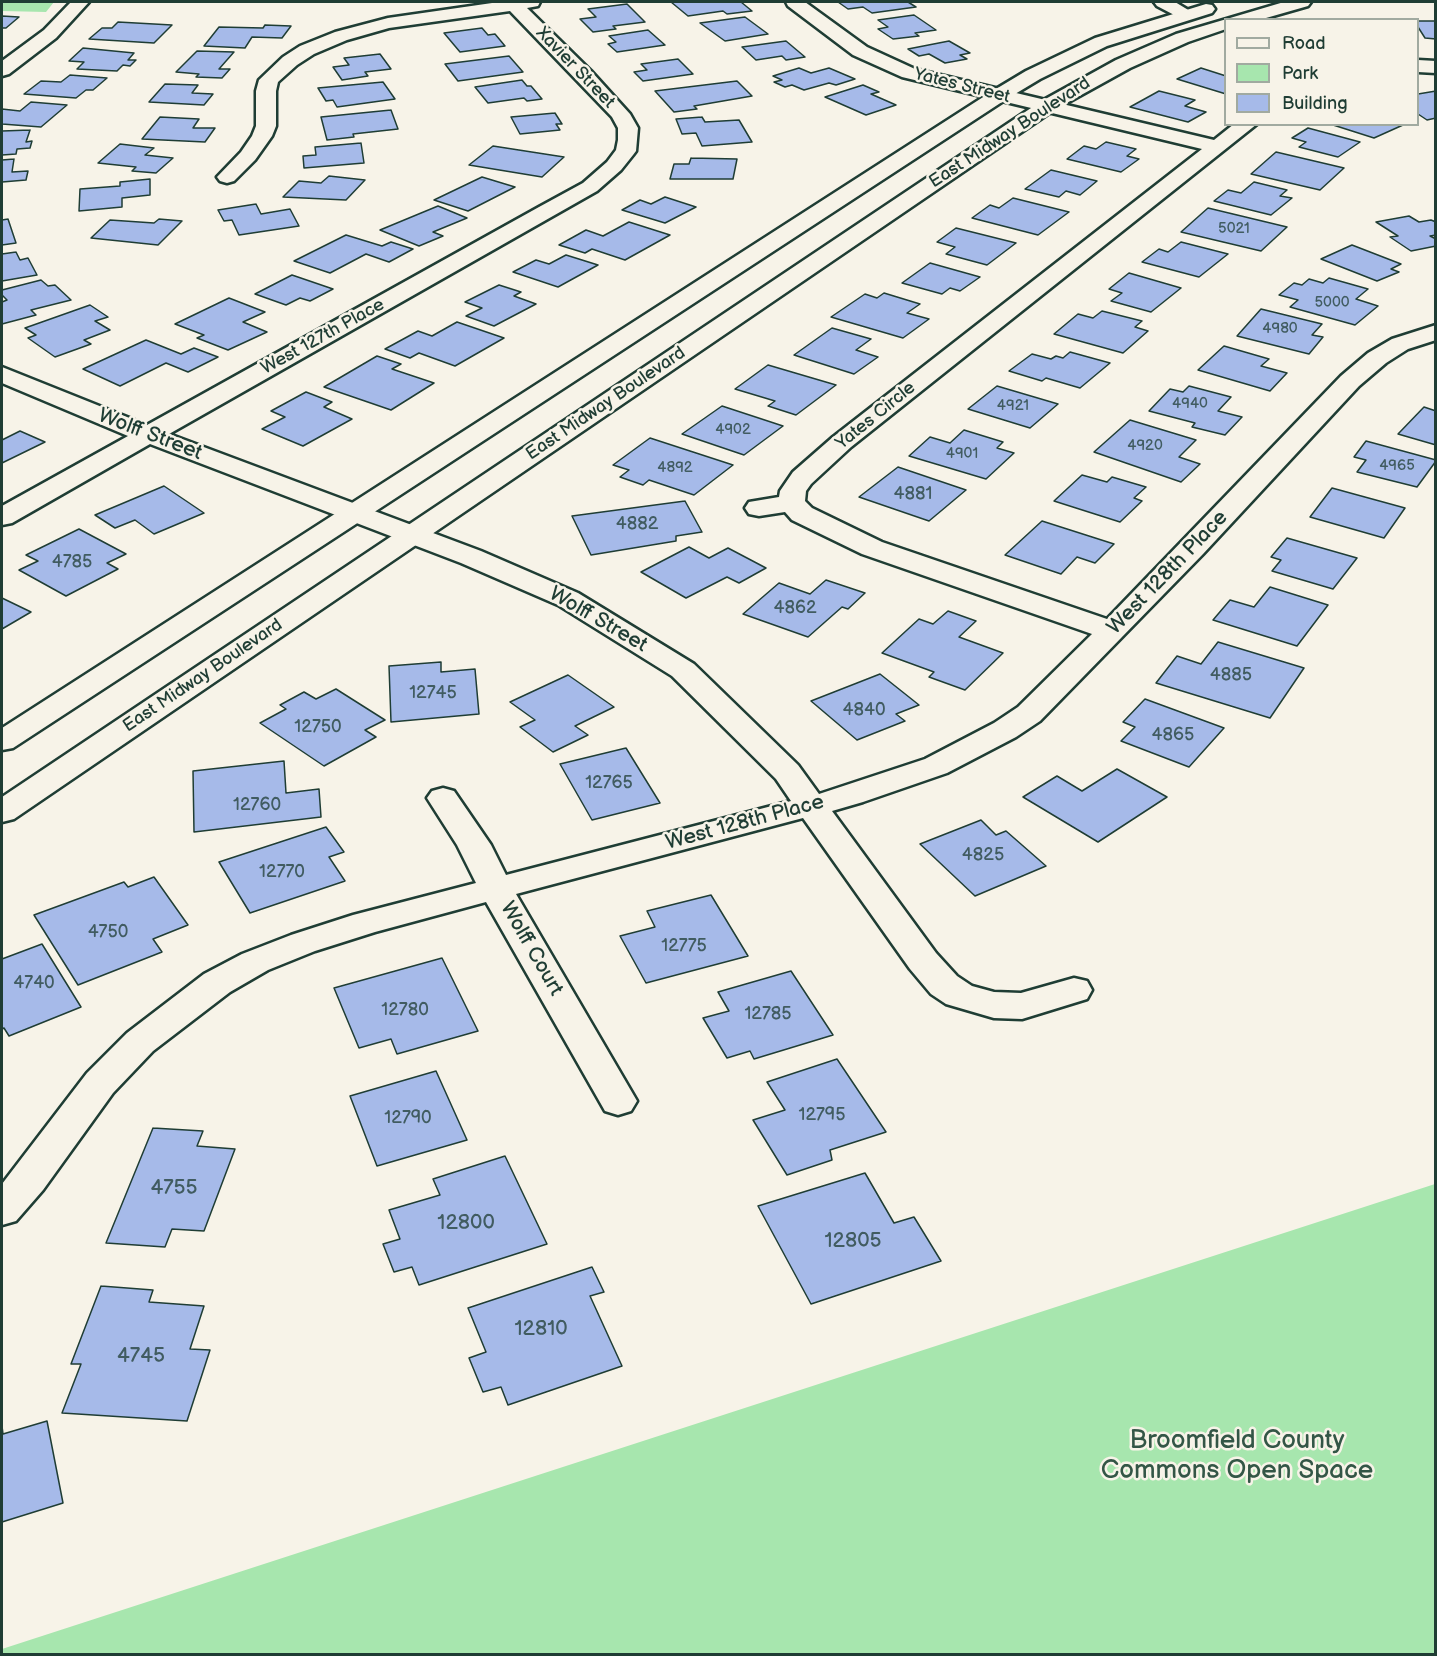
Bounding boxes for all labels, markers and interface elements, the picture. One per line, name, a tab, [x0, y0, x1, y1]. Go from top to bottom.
legend	[1224, 18, 1419, 126]
street label: Xavier Street	[531, 23, 619, 113]
text: Road	[1282, 33, 1326, 54]
text: Park	[1282, 63, 1318, 84]
street label: Yates Street	[912, 64, 1012, 108]
street label: East Midway Boulevard	[925, 73, 1095, 193]
text: Building	[1282, 93, 1348, 114]
house number: 5021	[1218, 220, 1250, 238]
street label: West 127th Place	[258, 294, 388, 380]
house number: 5000	[1314, 294, 1350, 312]
house number: 4980	[1262, 320, 1298, 338]
street label: East Midway Boulevard	[522, 343, 690, 465]
street label: Yates Circle	[832, 377, 920, 455]
house number: 4940	[1172, 395, 1208, 413]
house number: 4921	[997, 397, 1029, 415]
street label: Wolff Street	[94, 404, 206, 466]
house number: 4902	[715, 421, 751, 439]
house number: 4920	[1127, 437, 1163, 455]
house number: 4901	[946, 445, 978, 463]
house number: 4965	[1379, 457, 1415, 475]
house number: 4892	[657, 459, 693, 477]
house number: 4881	[894, 483, 932, 505]
street label: West 128th Place	[1102, 506, 1234, 640]
house number: 4882	[616, 513, 658, 535]
house number: 4785	[52, 551, 92, 573]
street label: Wolff Street	[544, 582, 652, 658]
house number: 4862	[773, 597, 817, 619]
street label: East Midway Boulevard	[119, 615, 287, 737]
house number: 4885	[1210, 664, 1252, 686]
house number: 12745	[409, 682, 457, 704]
house number: 4840	[842, 699, 886, 721]
house number: 12750	[294, 716, 342, 738]
house number: 4865	[1152, 724, 1194, 746]
house number: 12765	[585, 772, 633, 794]
street label: West 128th Place	[663, 790, 827, 856]
house number: 12760	[233, 794, 281, 816]
house number: 4825	[962, 844, 1004, 866]
house number: 12770	[259, 861, 305, 883]
street label: Wolff Court	[494, 898, 568, 1000]
house number: 4750	[88, 921, 128, 943]
house number: 12775	[661, 935, 707, 957]
house number: 4740	[13, 972, 55, 994]
house number: 12780	[381, 999, 429, 1021]
house number: 12785	[744, 1003, 792, 1025]
house number: 12795	[798, 1104, 846, 1126]
house number: 12790	[384, 1107, 432, 1129]
house number: 4755	[150, 1176, 198, 1202]
house number: 12800	[437, 1211, 495, 1237]
house number: 12805	[824, 1229, 882, 1255]
house number: 12810	[514, 1317, 568, 1343]
house number: 4745	[117, 1344, 165, 1370]
park label: Broomfield County Commons Open Space	[1101, 1425, 1373, 1486]

